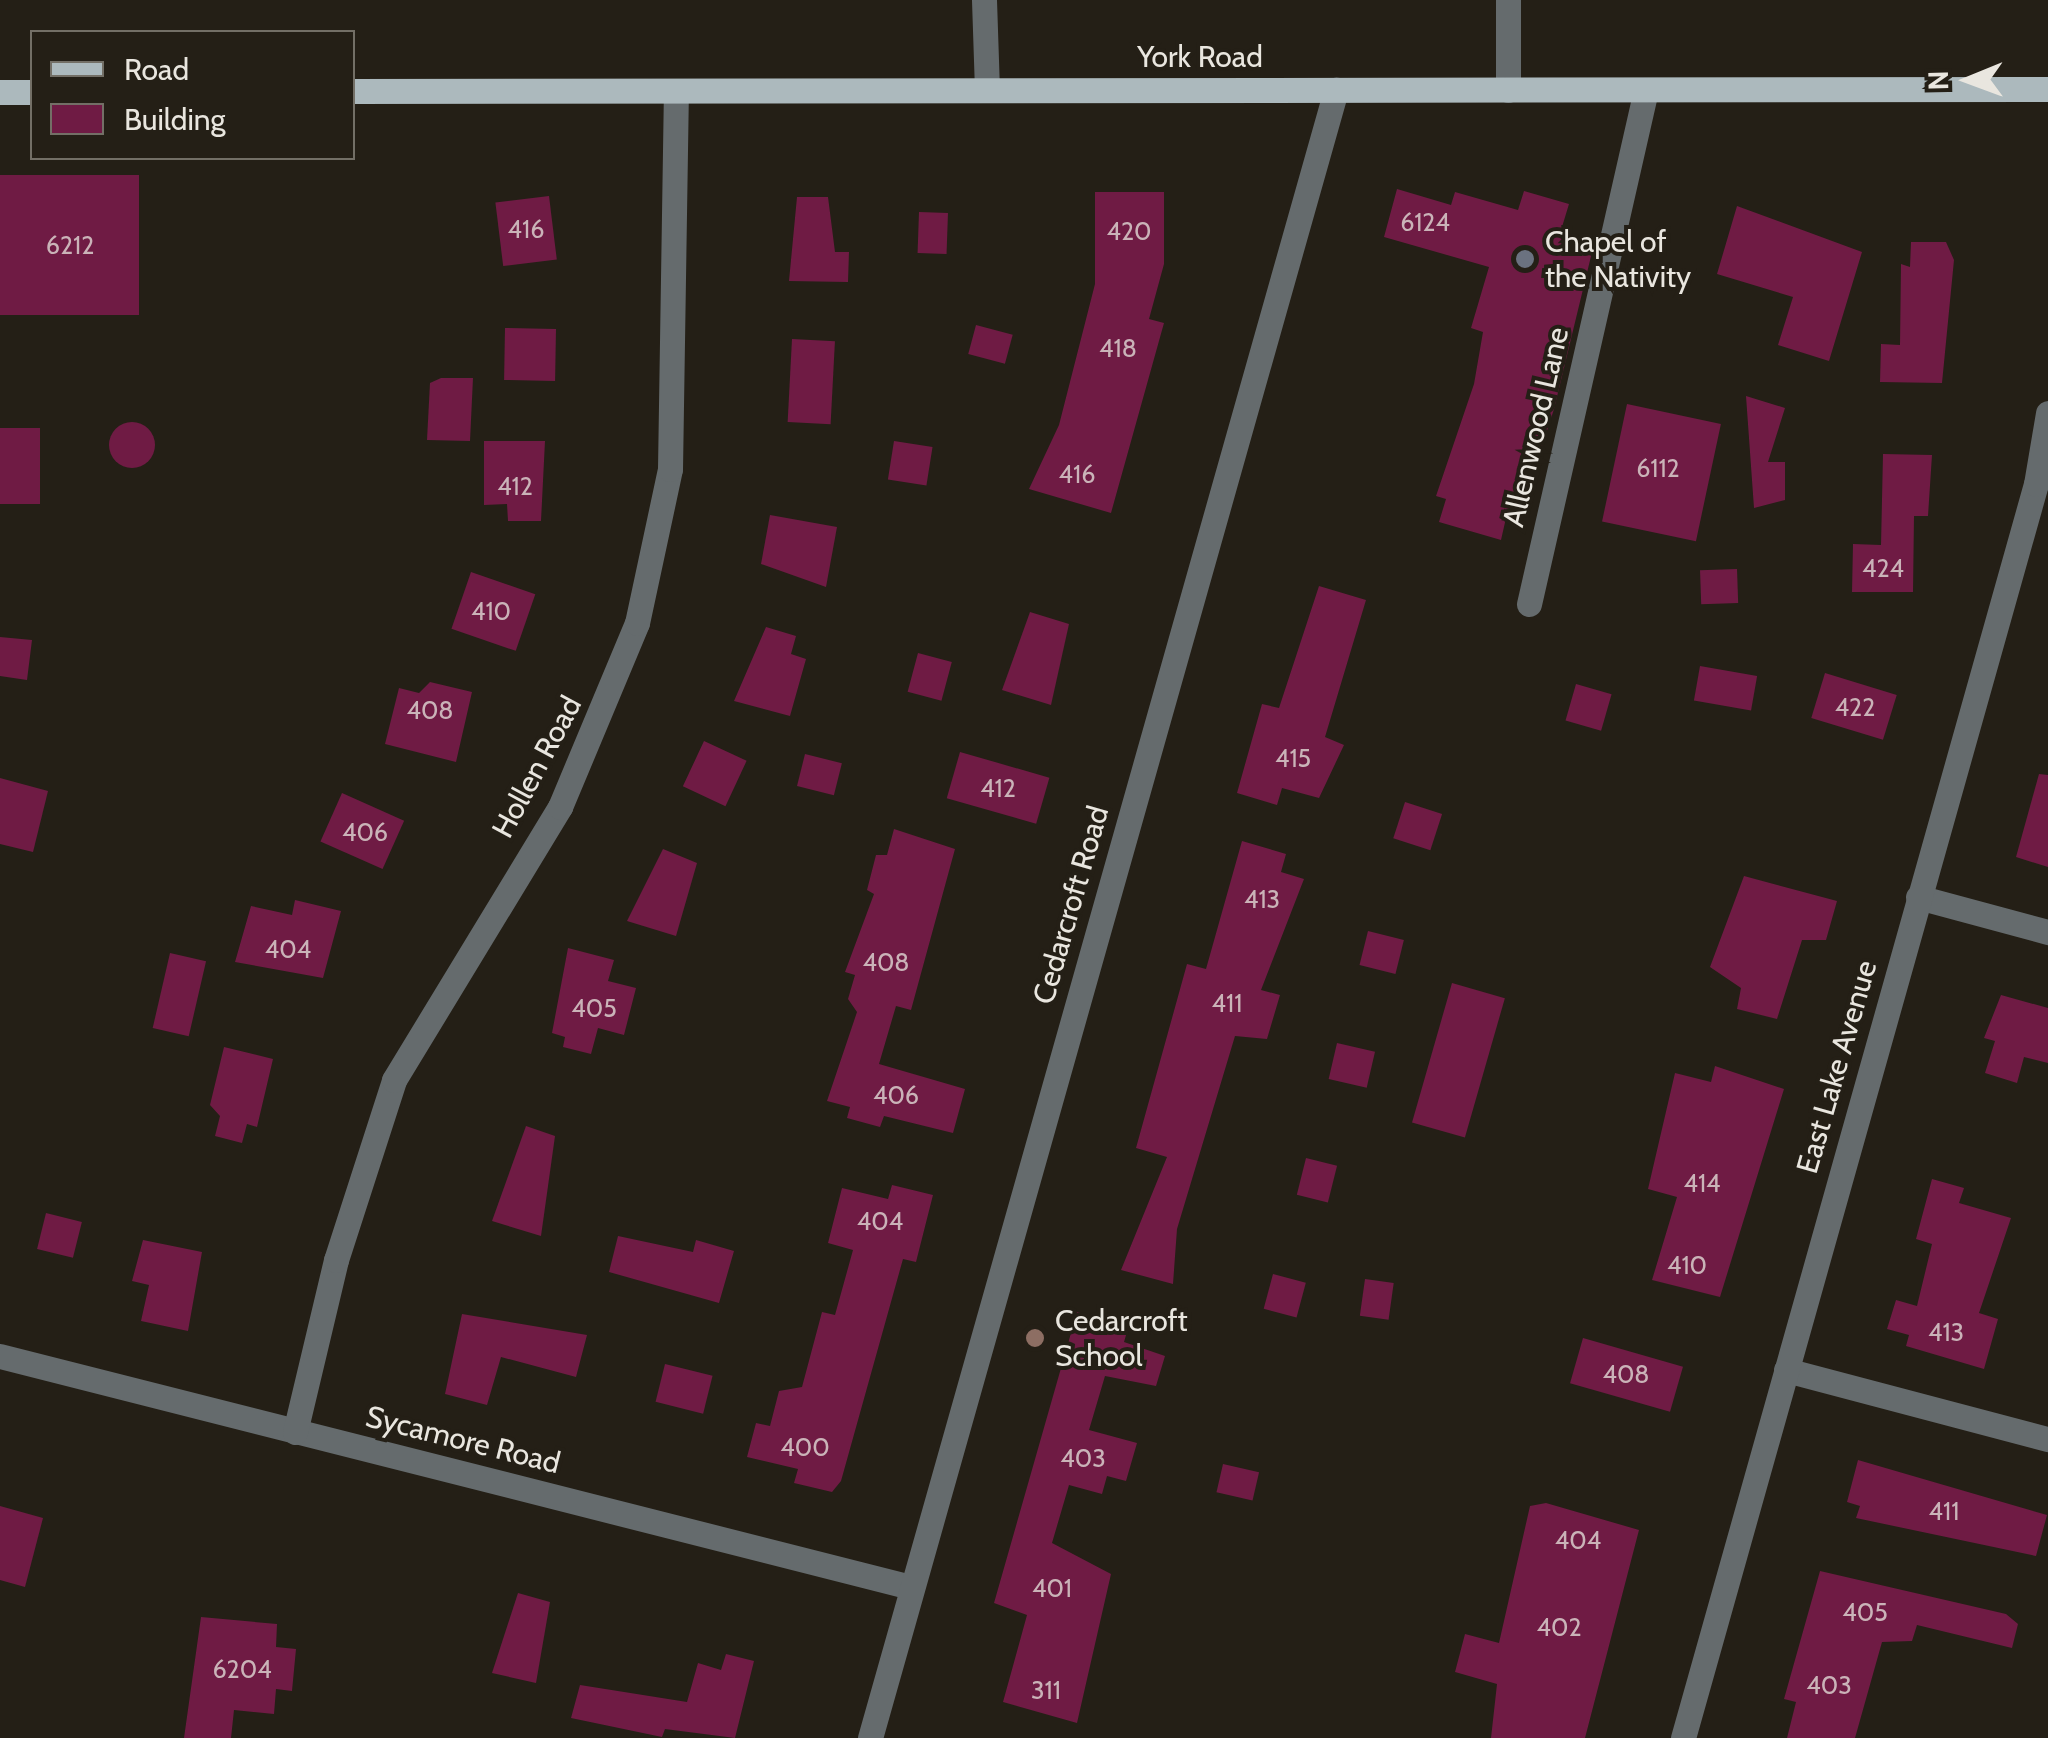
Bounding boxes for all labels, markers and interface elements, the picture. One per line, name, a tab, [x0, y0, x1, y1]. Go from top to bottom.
legend	[30, 30, 355, 160]
north arrow	[1918, 30, 2018, 130]
street label: York Road	[1137, 39, 1263, 75]
text: Road	[124, 51, 189, 88]
text: N	[1921, 70, 1955, 91]
text: Building	[124, 101, 226, 138]
house number: 6124	[1400, 207, 1450, 237]
house number: 416	[508, 214, 544, 244]
house number: 420	[1107, 216, 1151, 246]
place label: Chapel of the Nativity	[1545, 224, 1691, 294]
house number: 6212	[46, 230, 94, 260]
marker: Chapel of the Nativity	[1514, 248, 1536, 270]
street label: Allenwood Lane	[1496, 324, 1576, 530]
house number: 418	[1099, 333, 1137, 363]
house number: 6112	[1636, 453, 1680, 483]
house number: 416	[1059, 459, 1095, 489]
house number: 412	[497, 471, 533, 501]
house number: 424	[1862, 553, 1904, 583]
house number: 410	[471, 596, 511, 626]
street label: Hollen Road	[485, 690, 589, 844]
house number: 422	[1835, 692, 1875, 722]
house number: 408	[406, 695, 454, 725]
house number: 415	[1275, 743, 1311, 773]
house number: 412	[980, 773, 1016, 803]
street label: Cedarcroft Road	[1026, 802, 1116, 1008]
house number: 406	[342, 817, 388, 847]
house number: 413	[1244, 884, 1280, 914]
house number: 404	[265, 934, 311, 964]
house number: 408	[862, 947, 910, 977]
street label: East Lake Avenue	[1789, 956, 1885, 1178]
house number: 411	[1212, 988, 1242, 1018]
house number: 405	[571, 993, 617, 1023]
house number: 406	[873, 1080, 919, 1110]
house number: 414	[1683, 1168, 1721, 1198]
house number: 404	[857, 1206, 903, 1236]
house number: 410	[1667, 1250, 1707, 1280]
place label: Cedarcroft School	[1055, 1303, 1188, 1374]
house number: 413	[1928, 1317, 1964, 1347]
marker: Cedarcroft School	[1024, 1327, 1046, 1349]
house number: 408	[1602, 1359, 1650, 1389]
street label: Sycamore Road	[362, 1398, 564, 1482]
house number: 400	[780, 1432, 830, 1462]
house number: 403	[1060, 1443, 1106, 1473]
house number: 411	[1929, 1496, 1959, 1526]
house number: 404	[1555, 1525, 1601, 1555]
house number: 401	[1032, 1573, 1072, 1603]
house number: 405	[1842, 1597, 1888, 1627]
house number: 402	[1537, 1612, 1581, 1642]
house number: 6204	[212, 1654, 272, 1684]
house number: 403	[1806, 1670, 1852, 1700]
house number: 311	[1031, 1675, 1061, 1705]

